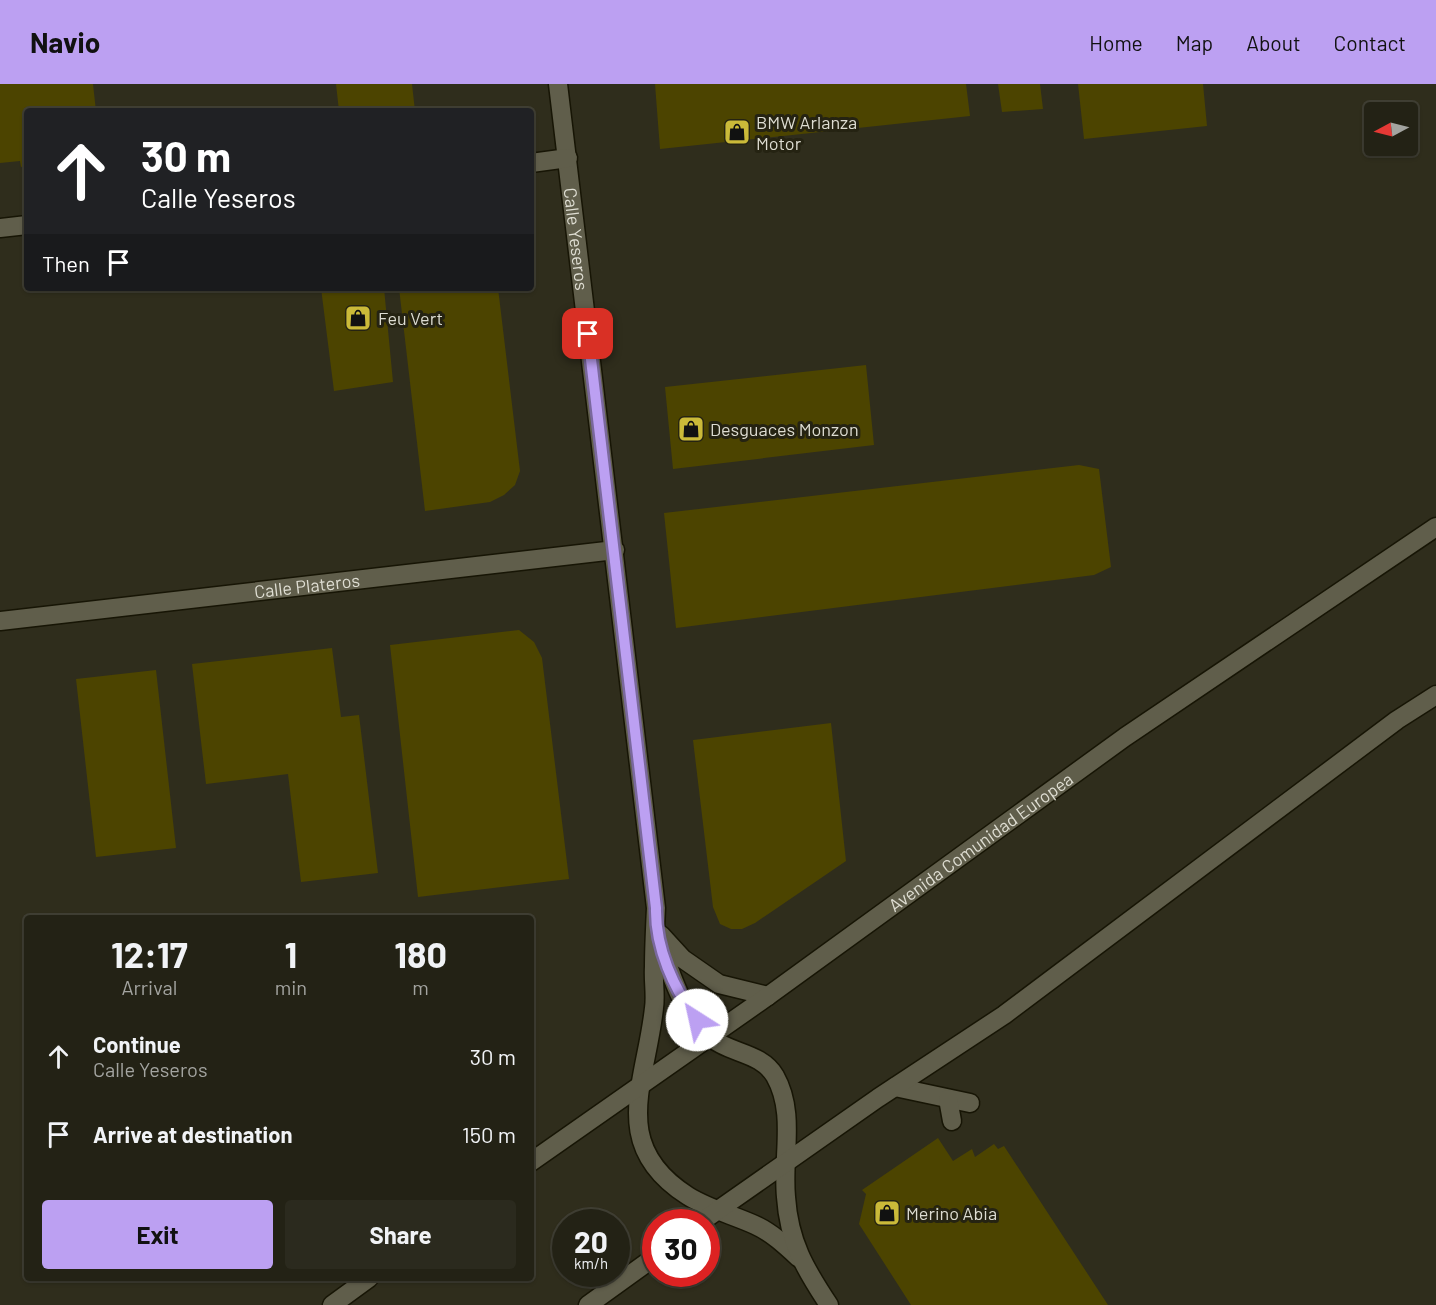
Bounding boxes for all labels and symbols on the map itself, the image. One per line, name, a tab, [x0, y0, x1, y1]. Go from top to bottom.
north arrow	[1364, 102, 1418, 156]
place label: BMW Arlanza Motor	[756, 111, 857, 154]
shop icon: BMW Arlanza Motor	[722, 117, 752, 147]
street label: Calle Yeseros	[559, 186, 593, 291]
shop icon: Feu Vert	[343, 303, 373, 333]
place label: Feu Vert	[378, 307, 443, 329]
pin	[562, 308, 613, 359]
shop icon: Desguaces Monzon	[676, 414, 706, 444]
place label: Desguaces Monzon	[710, 418, 859, 440]
street label: Calle Plateros	[253, 569, 361, 603]
street label: Avenida Comunidad Europea	[884, 767, 1077, 916]
position arrow	[665, 988, 729, 1052]
shop icon: Merino Abia	[872, 1198, 902, 1228]
place label: Merino Abia	[906, 1202, 997, 1224]
speed limit sign: 30	[642, 1209, 720, 1287]

